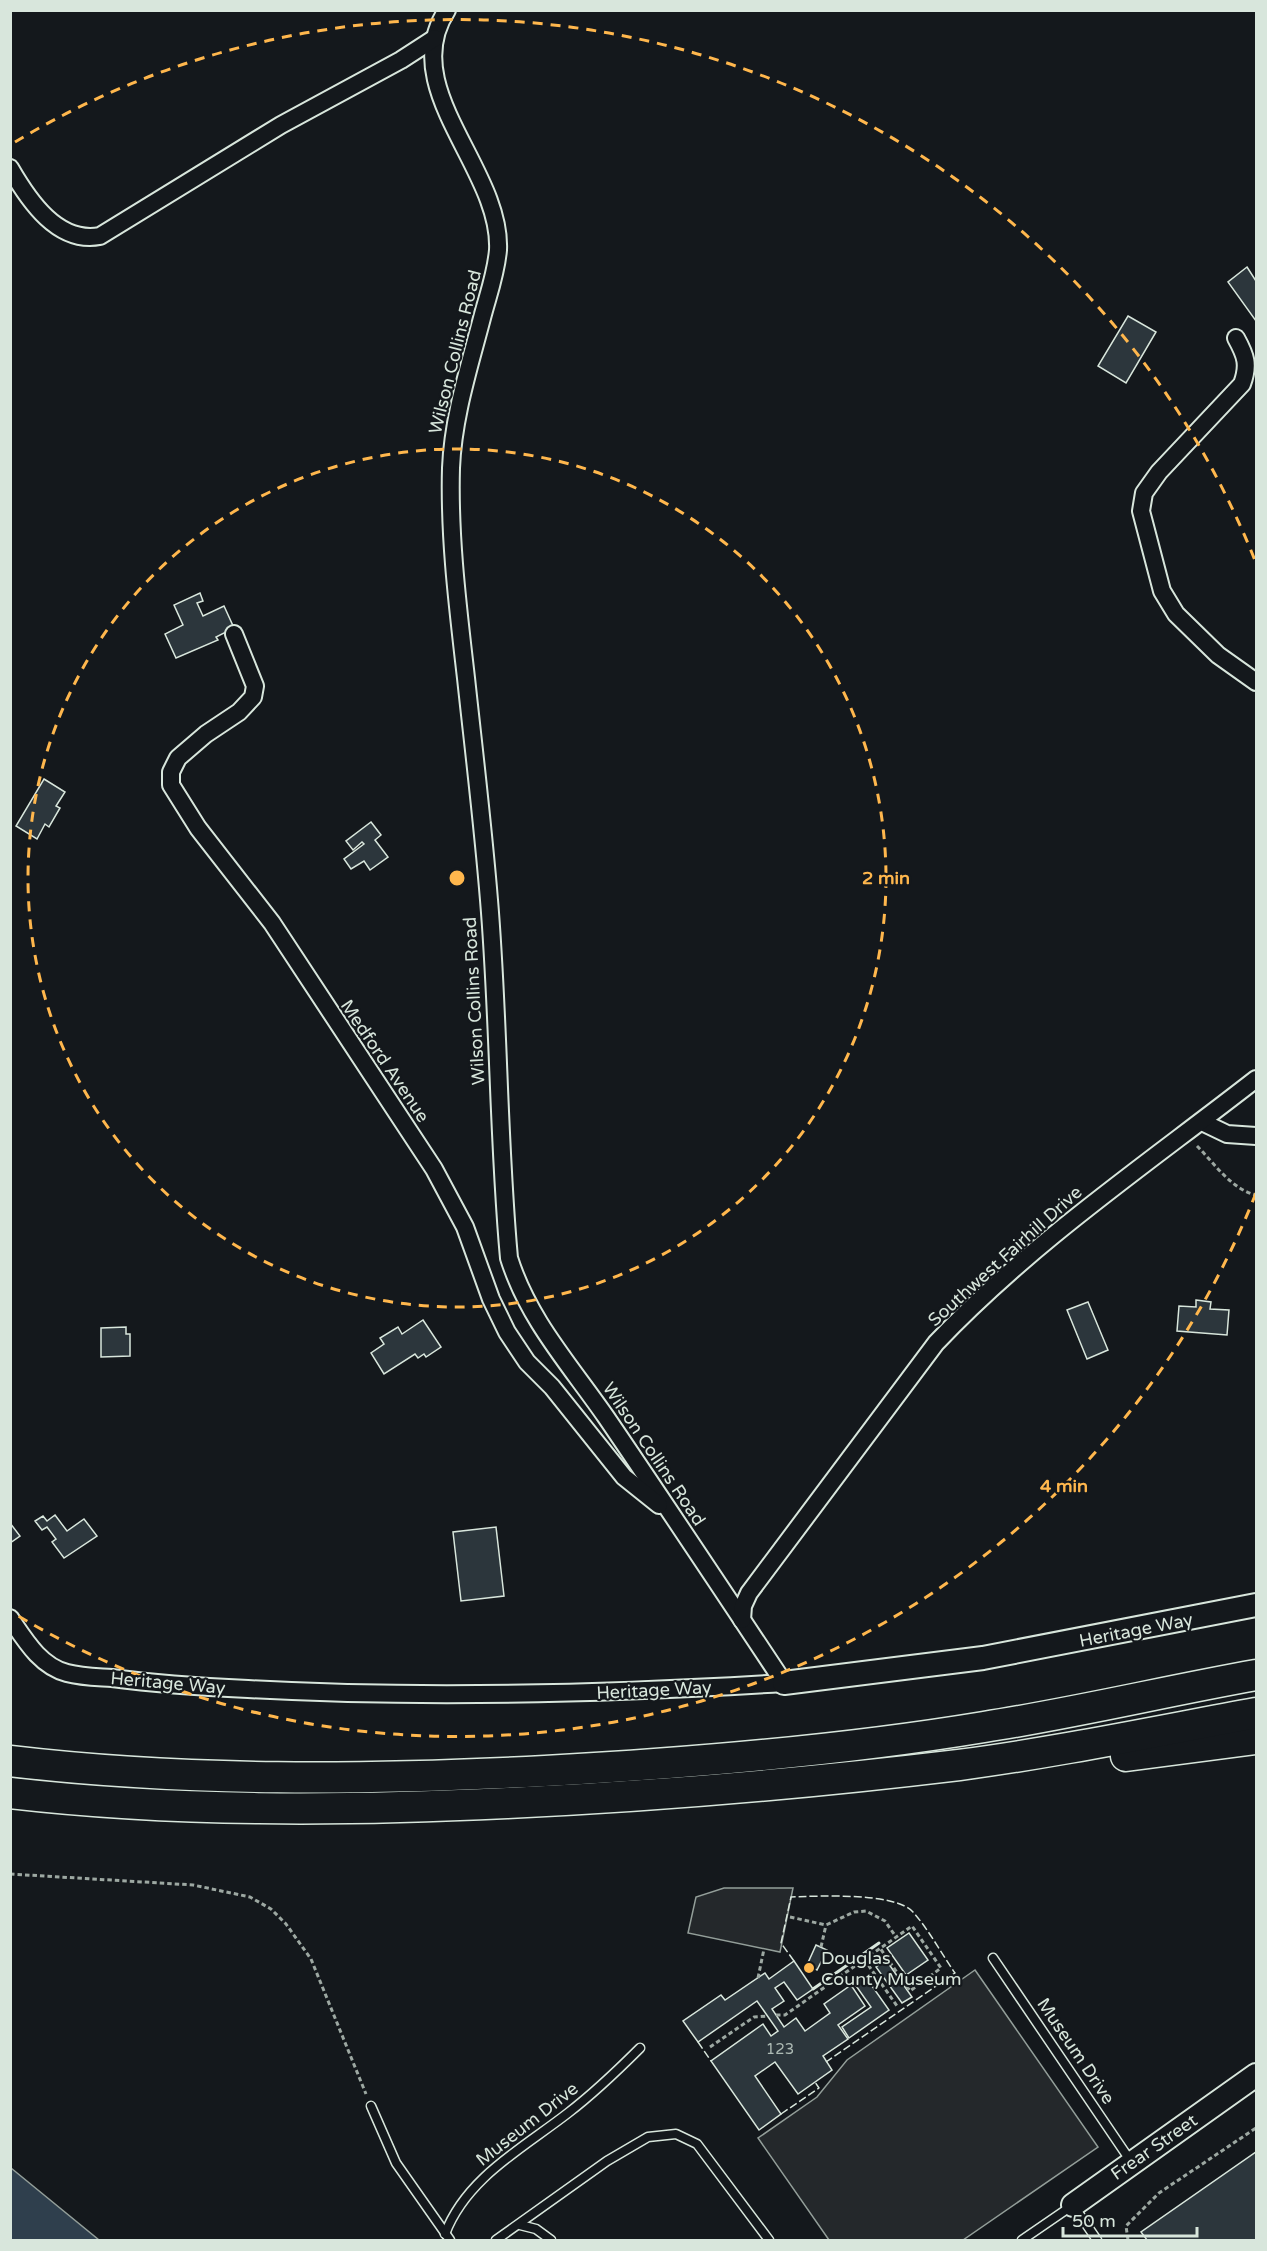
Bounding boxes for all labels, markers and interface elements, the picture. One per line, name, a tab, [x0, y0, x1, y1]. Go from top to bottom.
street label: Wilson Collins Road	[424, 268, 486, 436]
text: 2 min	[862, 867, 910, 889]
centre of rings	[447, 868, 467, 888]
street label: Wilson Collins Road	[459, 916, 489, 1086]
street label: Medford Avenue	[336, 996, 434, 1126]
street label: Southwest Fairhill Drive	[923, 1181, 1087, 1331]
street label: Wilson Collins Road	[598, 1378, 710, 1530]
text: 4 min	[1040, 1475, 1088, 1497]
street label: Heritage Way	[1077, 1608, 1195, 1652]
street label: Heritage Way	[110, 1667, 227, 1699]
street label: Heritage Way	[596, 1676, 712, 1704]
place label: Douglas County Museum	[821, 1947, 961, 1990]
marker: Douglas County Museum	[802, 1961, 816, 1975]
street label: Museum Drive	[1032, 1994, 1120, 2108]
house number: 123	[766, 2040, 794, 2058]
street label: Museum Drive	[472, 2077, 582, 2171]
street label: Frear Street	[1107, 2109, 1202, 2185]
scale bar	[1063, 2200, 1196, 2238]
text: 50 m	[1072, 2210, 1116, 2232]

